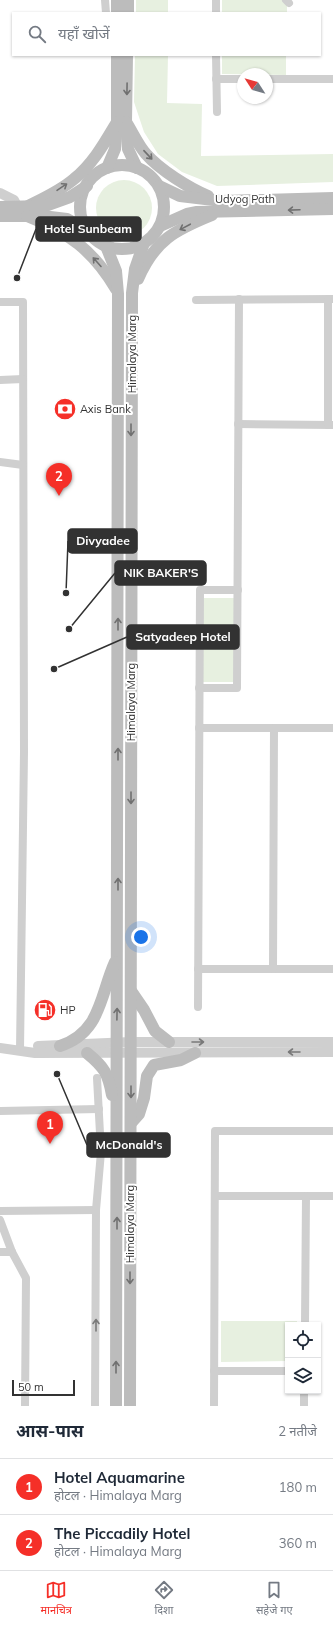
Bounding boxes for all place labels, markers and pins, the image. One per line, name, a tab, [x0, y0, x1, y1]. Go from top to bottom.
callout: Hotel Sunbeam	[36, 217, 141, 241]
bank icon: Axis Bank	[52, 396, 78, 422]
place label: Axis Bank	[80, 402, 131, 416]
pin: 2	[46, 463, 72, 496]
callout: Divyadee	[68, 529, 137, 553]
callout: NIK BAKER'S	[115, 561, 206, 585]
callout: Satyadeep Hotel	[127, 625, 239, 649]
fuel station icon: HP	[32, 997, 58, 1023]
place label: HP	[60, 1003, 76, 1017]
pin: 1	[37, 1111, 63, 1144]
callout: McDonald's	[87, 1133, 170, 1157]

